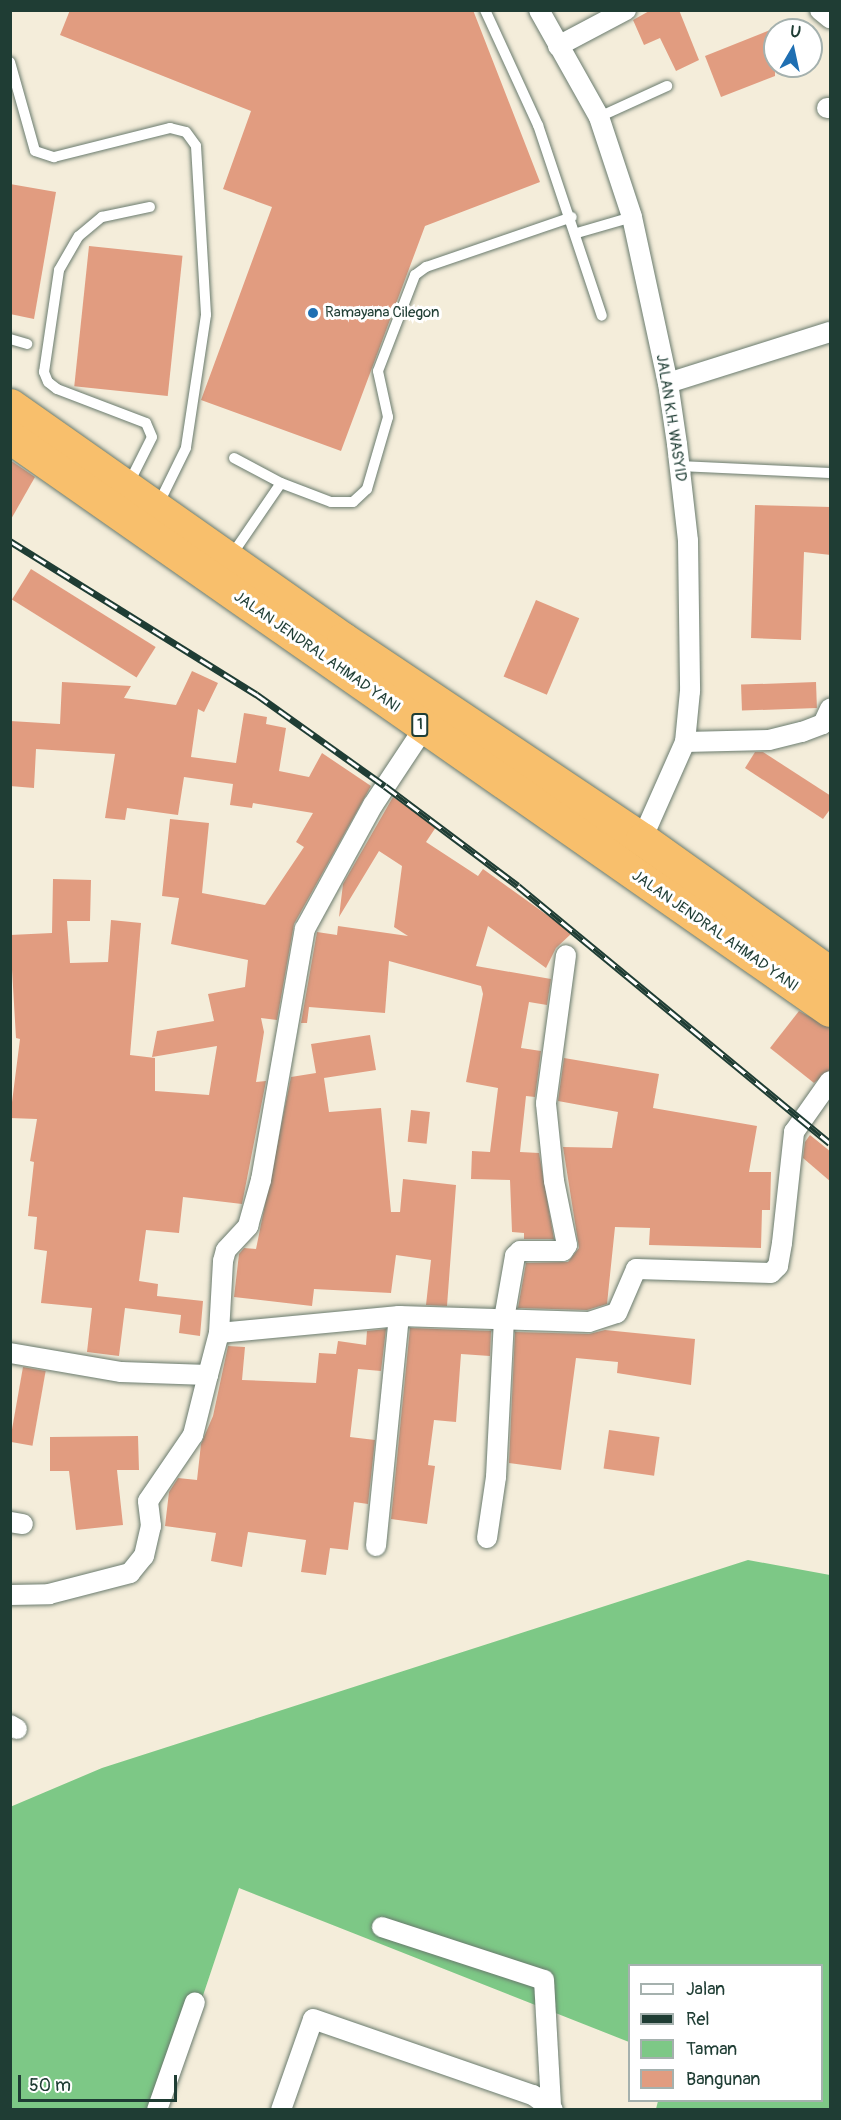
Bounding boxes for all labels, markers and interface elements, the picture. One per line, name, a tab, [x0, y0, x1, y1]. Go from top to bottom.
north arrow	[763, 18, 823, 78]
text: U	[789, 21, 802, 43]
place label: Ramayana Cilegon	[325, 304, 439, 322]
marker: Ramayana Cilegon	[306, 306, 320, 320]
street label: JALAN K.H. WASYID	[652, 353, 690, 483]
street label: JALAN JENDRAL AHMAD YANI	[230, 588, 404, 716]
road number: 1	[411, 714, 429, 736]
street label: JALAN JENDRAL AHMAD YANI	[628, 867, 802, 995]
legend	[628, 1964, 823, 2102]
text: Jalan	[686, 1978, 725, 2001]
text: Rel	[686, 2008, 710, 2031]
text: Taman	[686, 2038, 737, 2061]
scale bar	[21, 2063, 180, 2101]
text: Bangunan	[686, 2068, 761, 2091]
text: 50 m	[29, 2074, 71, 2097]

